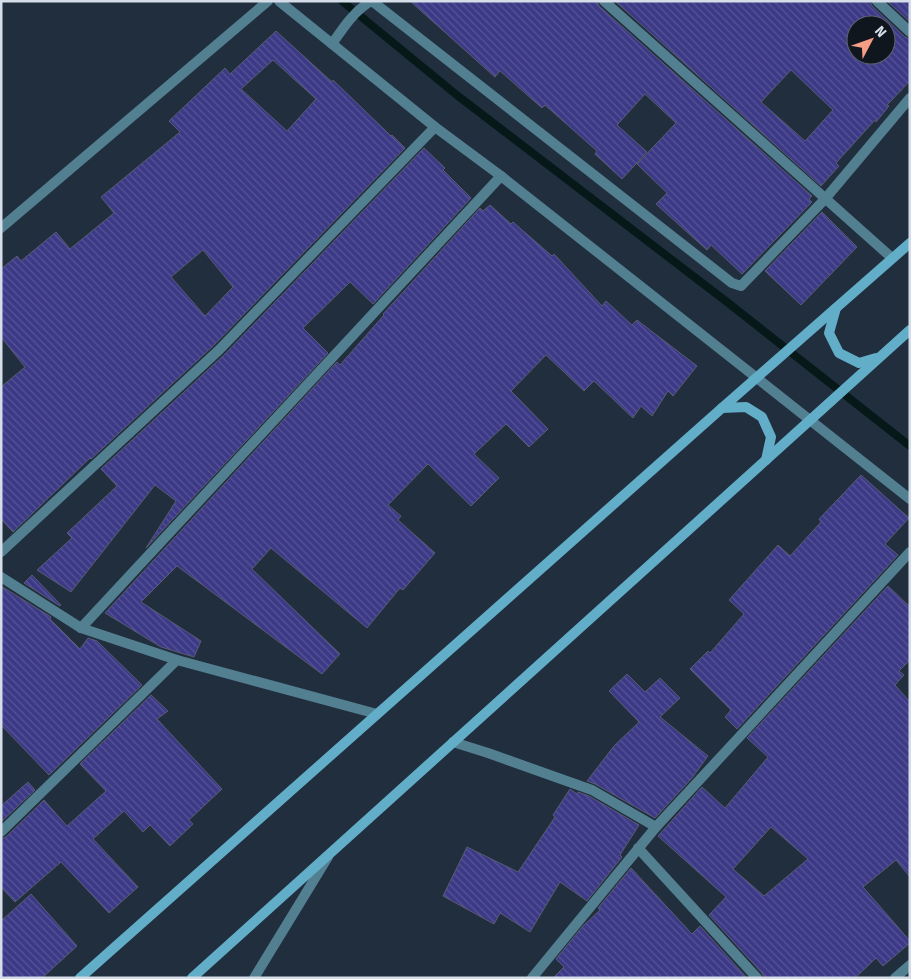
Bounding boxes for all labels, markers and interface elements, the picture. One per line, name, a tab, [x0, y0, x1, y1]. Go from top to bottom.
north arrow	[846, 15, 896, 65]
text: N	[871, 23, 890, 41]

